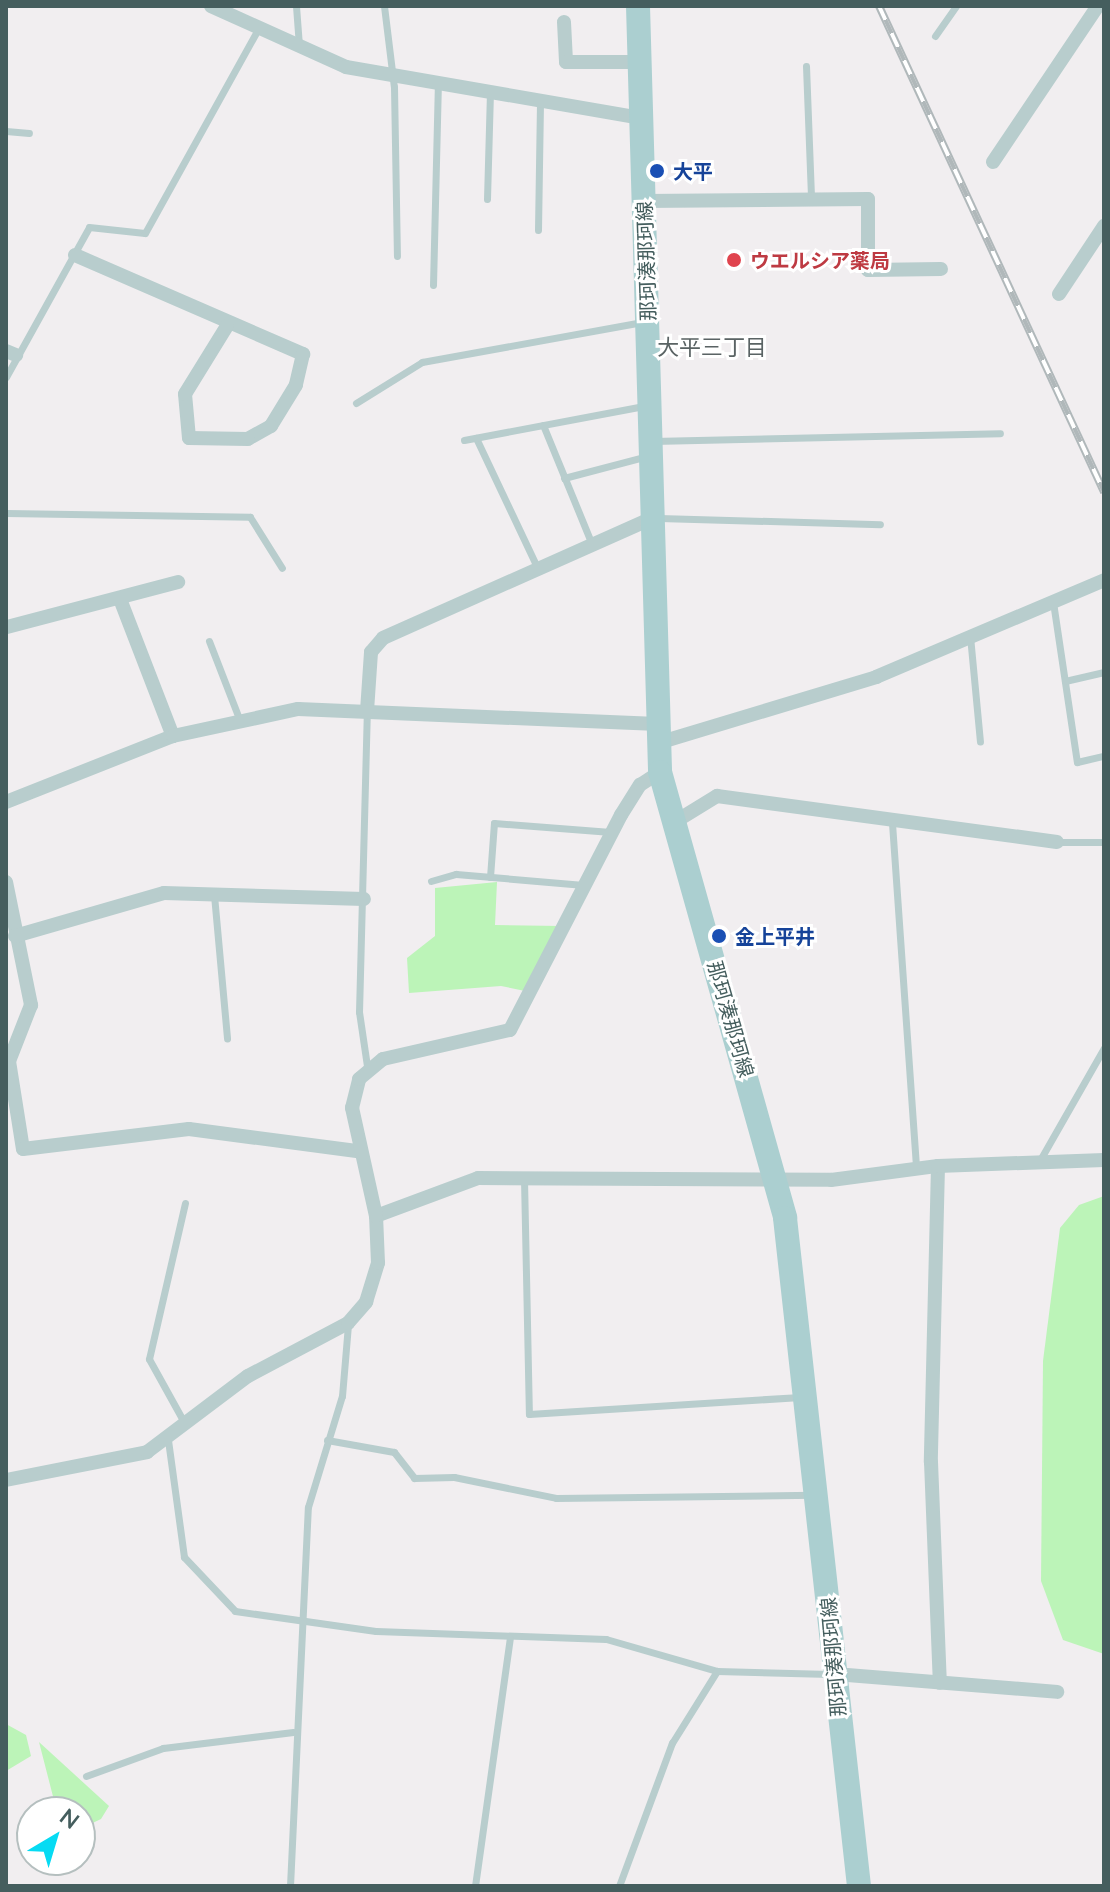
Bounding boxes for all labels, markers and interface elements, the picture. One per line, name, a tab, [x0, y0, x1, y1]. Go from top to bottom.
place label: 大平	[673, 159, 713, 183]
marker: 大平	[648, 162, 666, 180]
street label: 那珂湊那珂線	[632, 201, 660, 321]
place label: ウエルシア薬局	[750, 248, 890, 272]
marker: ウエルシア薬局	[725, 251, 743, 269]
district label: 大平三丁目	[657, 334, 767, 360]
place label: 金上平井	[735, 924, 815, 948]
marker: 金上平井	[710, 927, 728, 945]
street label: 那珂湊那珂線	[703, 958, 759, 1080]
street label: 那珂湊那珂線	[816, 1596, 850, 1718]
north arrow	[16, 1796, 96, 1876]
text: N	[55, 1802, 85, 1834]

